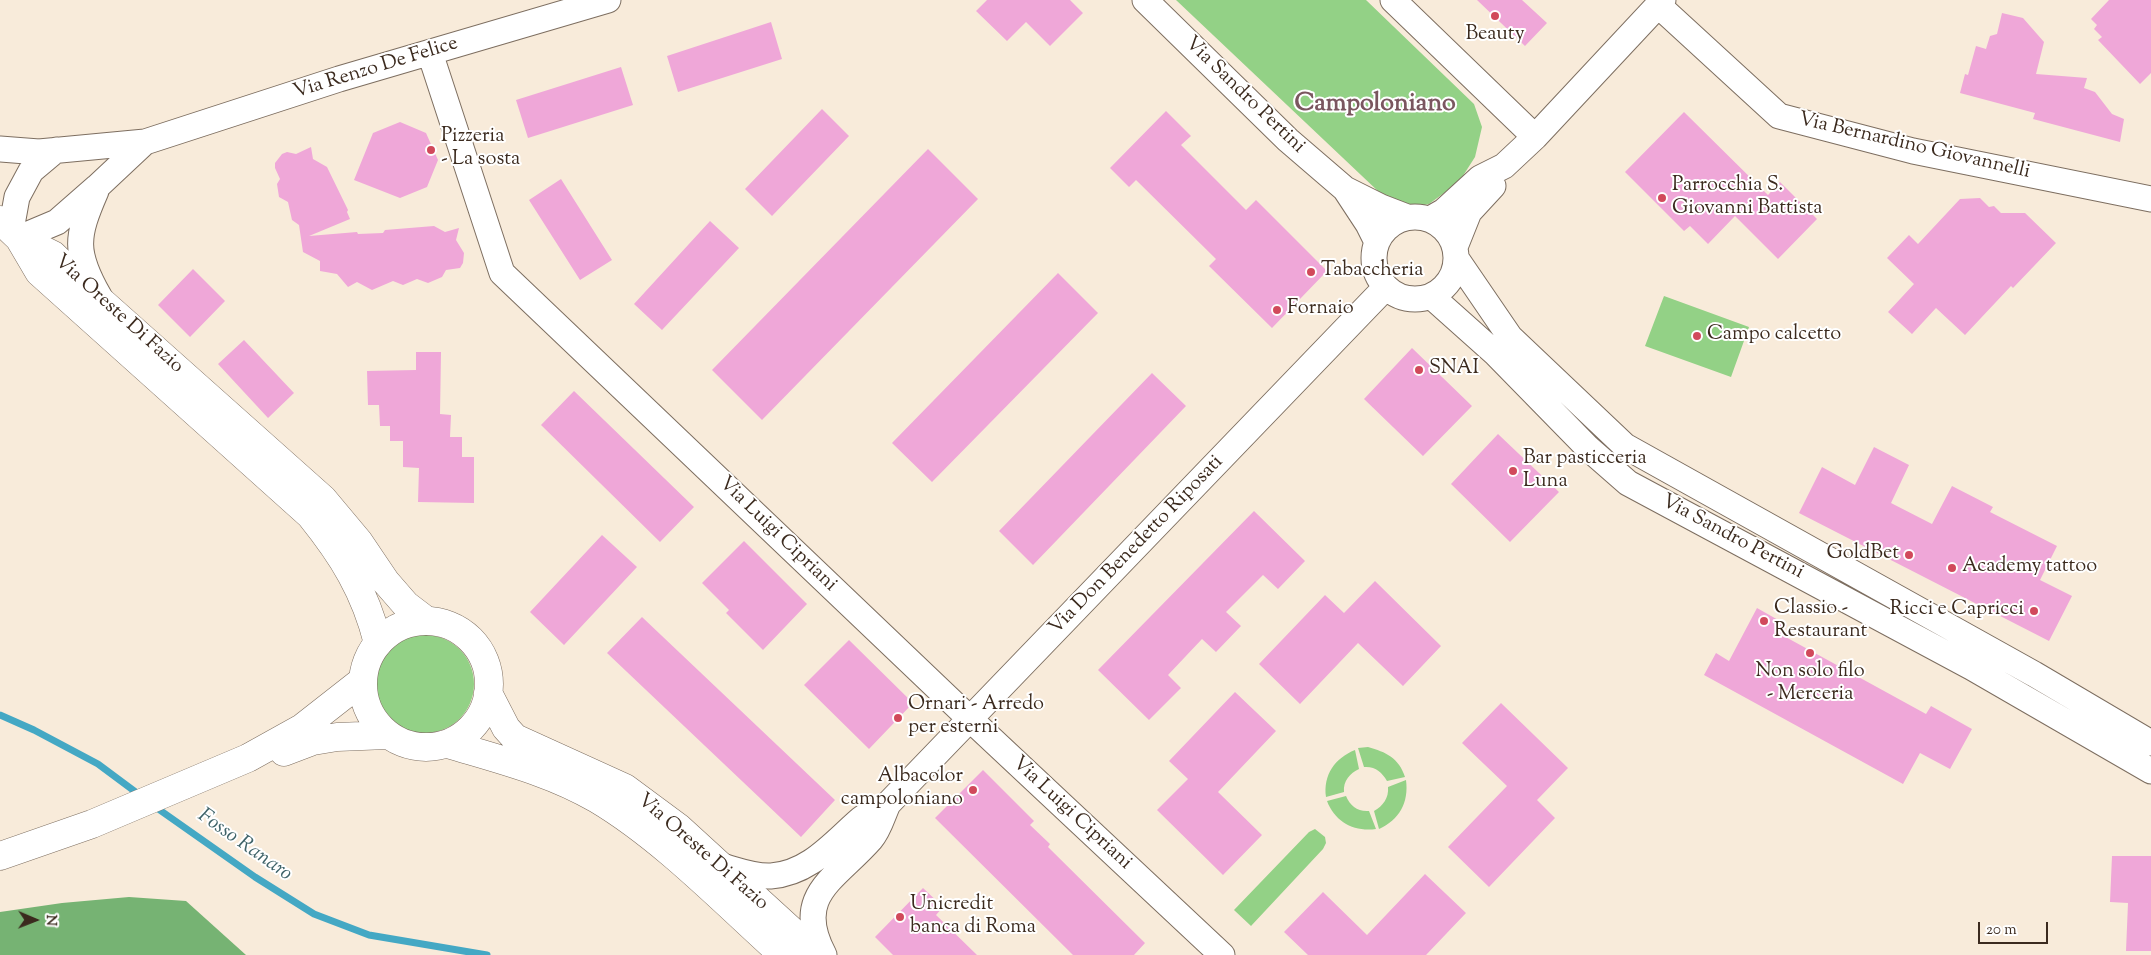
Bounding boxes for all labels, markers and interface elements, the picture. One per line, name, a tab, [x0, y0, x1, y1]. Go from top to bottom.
marker: Beauty	[1489, 10, 1501, 22]
place label: Beauty	[1465, 24, 1525, 48]
street label: Via Renzo De Felice	[291, 33, 461, 105]
street label: Via Sandro Pertini	[1179, 33, 1309, 159]
district label: Campoloniano	[1294, 91, 1456, 121]
street label: Via Bernardino Giovannelli	[1796, 109, 2032, 185]
place label: Pizzeria - La sosta	[441, 126, 520, 173]
marker: Pizzeria - La sosta	[425, 144, 437, 156]
place label: Parrocchia S. Giovanni Battista	[1672, 175, 1822, 222]
marker: Parrocchia S. Giovanni Battista	[1656, 192, 1668, 204]
street label: Via Oreste Di Fazio	[48, 250, 188, 380]
place label: Tabaccheria	[1321, 260, 1423, 284]
marker: Tabaccheria	[1305, 266, 1317, 278]
place label: Fornaio	[1287, 298, 1354, 322]
marker: Fornaio	[1271, 304, 1283, 316]
place label: Campo calcetto	[1707, 324, 1841, 348]
marker: Campo calcetto	[1691, 330, 1703, 342]
place label: SNAI	[1429, 358, 1479, 382]
marker: SNAI	[1413, 364, 1425, 376]
place label: Bar pasticceria Luna	[1523, 448, 1647, 495]
street label: Via Don Benedetto Riposati	[1045, 451, 1229, 641]
marker: Bar pasticceria Luna	[1507, 465, 1519, 477]
street label: Via Luigi Cipriani	[713, 472, 841, 598]
street label: Via Sandro Pertini	[1657, 490, 1807, 586]
place label: GoldBet	[1826, 543, 1899, 567]
marker: GoldBet	[1903, 549, 1915, 561]
place label: Academy tattoo	[1962, 556, 2097, 580]
marker: Academy tattoo	[1946, 562, 1958, 574]
place label: Classio - Restaurant	[1774, 598, 1867, 645]
place label: Ricci e Capricci	[1890, 599, 2024, 623]
marker: Ricci e Capricci	[2028, 605, 2040, 617]
marker: Classio - Restaurant	[1758, 615, 1770, 627]
marker: Non solo filo - Merceria	[1804, 647, 1816, 659]
place label: Non solo filo - Merceria	[1755, 661, 1865, 708]
place label: Ornari - Arredo per esterni	[908, 694, 1044, 741]
marker: Ornari - Arredo per esterni	[892, 712, 904, 724]
street label: Via Luigi Cipriani	[1006, 752, 1136, 876]
place label: Albacolor campoloniano	[841, 766, 963, 813]
marker: Albacolor campoloniano	[967, 784, 979, 796]
street label: Via Oreste Di Fazio	[631, 789, 773, 917]
water label: Fosso Ranaro	[192, 804, 296, 888]
place label: Unicredit banca di Roma	[910, 894, 1036, 941]
north arrow	[10, 895, 60, 945]
marker: Unicredit banca di Roma	[894, 911, 906, 923]
scale bar	[1981, 912, 2051, 944]
text: N	[40, 914, 60, 926]
text: 20 m	[1986, 920, 2017, 941]

